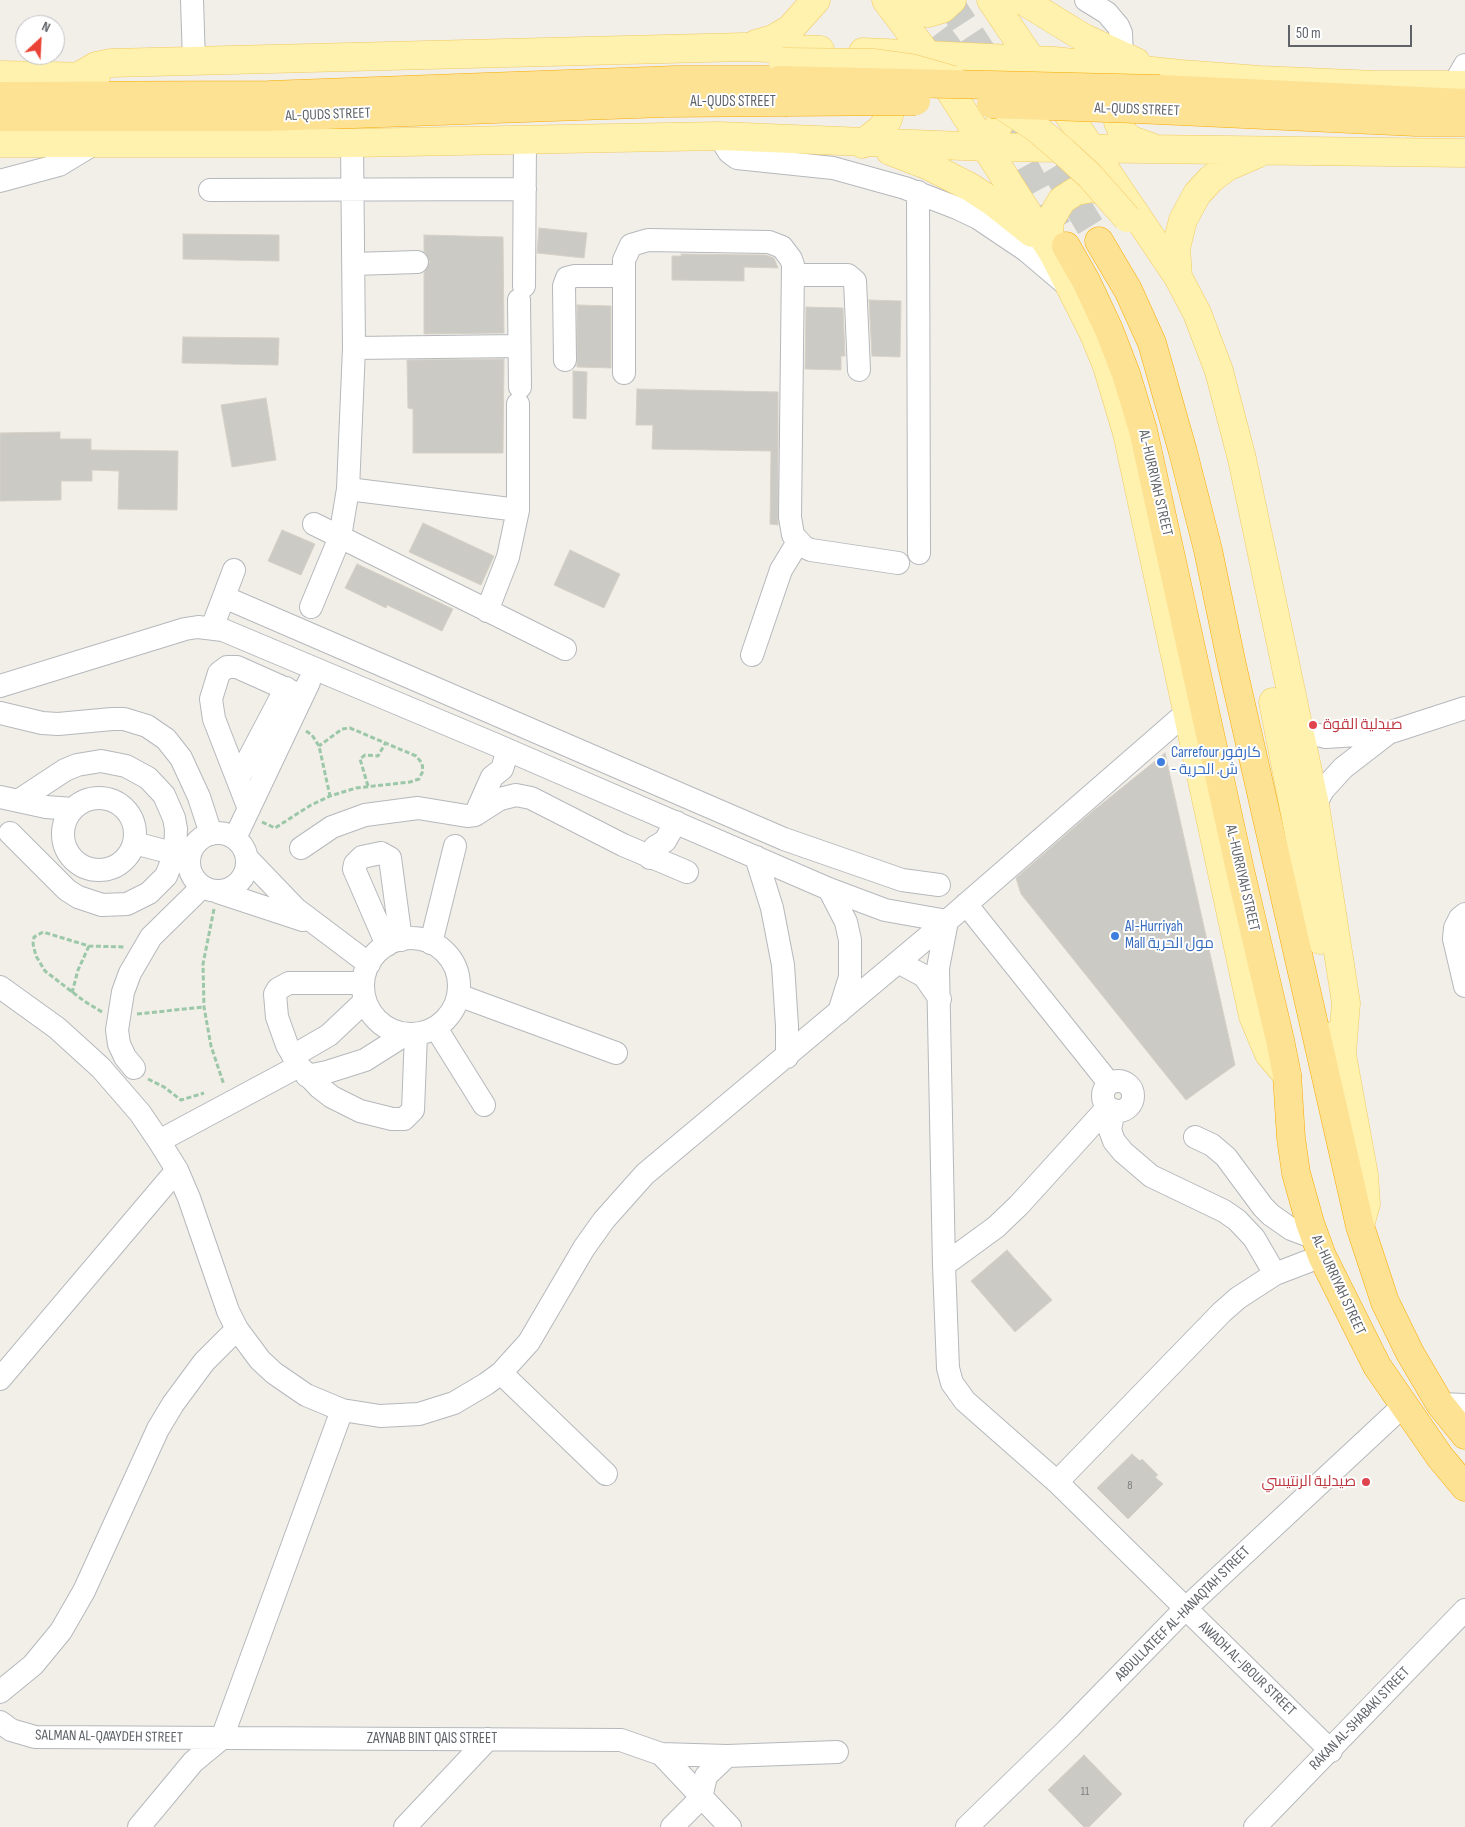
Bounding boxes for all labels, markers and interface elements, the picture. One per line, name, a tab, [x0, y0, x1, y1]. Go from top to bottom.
north arrow	[15, 15, 65, 65]
scale bar	[1290, 15, 1414, 47]
text: N	[39, 18, 53, 36]
text: 50 m	[1296, 24, 1321, 43]
street label: AL-QUDS STREET	[690, 93, 776, 111]
street label: AL-QUDS STREET	[1094, 100, 1180, 120]
street label: AL-QUDS STREET	[285, 105, 371, 125]
street label: AL-HURRIYAH STREET	[1134, 428, 1176, 538]
place label: صيدلية القوة	[1323, 716, 1402, 734]
marker: صيدلية القوة	[1307, 719, 1319, 731]
place label: Carrefour كارفور - ش. الحرية	[1171, 744, 1261, 779]
marker: Carrefour كارفور - ش. الحرية	[1155, 756, 1167, 768]
street label: AL-HURRIYAH STREET	[1221, 823, 1263, 933]
place label: ِAl-Hurriyah Mall مول الحرية	[1125, 918, 1214, 953]
marker: ِAl-Hurriyah Mall مول الحرية	[1109, 930, 1121, 942]
street label: AL-HURRIYAH STREET	[1307, 1232, 1369, 1338]
place label: صيدلية الرنتيسي	[1261, 1473, 1356, 1491]
marker: صيدلية الرنتيسي	[1360, 1476, 1372, 1488]
house number: 8	[1127, 1479, 1133, 1493]
street label: ABDULLATEEF AL-HANAQTAH STREET	[1112, 1543, 1254, 1685]
street label: AWADH AL-JBOUR STREET	[1195, 1618, 1299, 1720]
street label: RAKAN AL-SHABAKI STREET	[1306, 1664, 1414, 1774]
street label: SALMAN AL-QA‘AYDEH STREET	[35, 1727, 183, 1747]
street label: ZAYNAB BINT QAIS STREET	[367, 1730, 497, 1748]
house number: 11	[1081, 1785, 1089, 1799]

